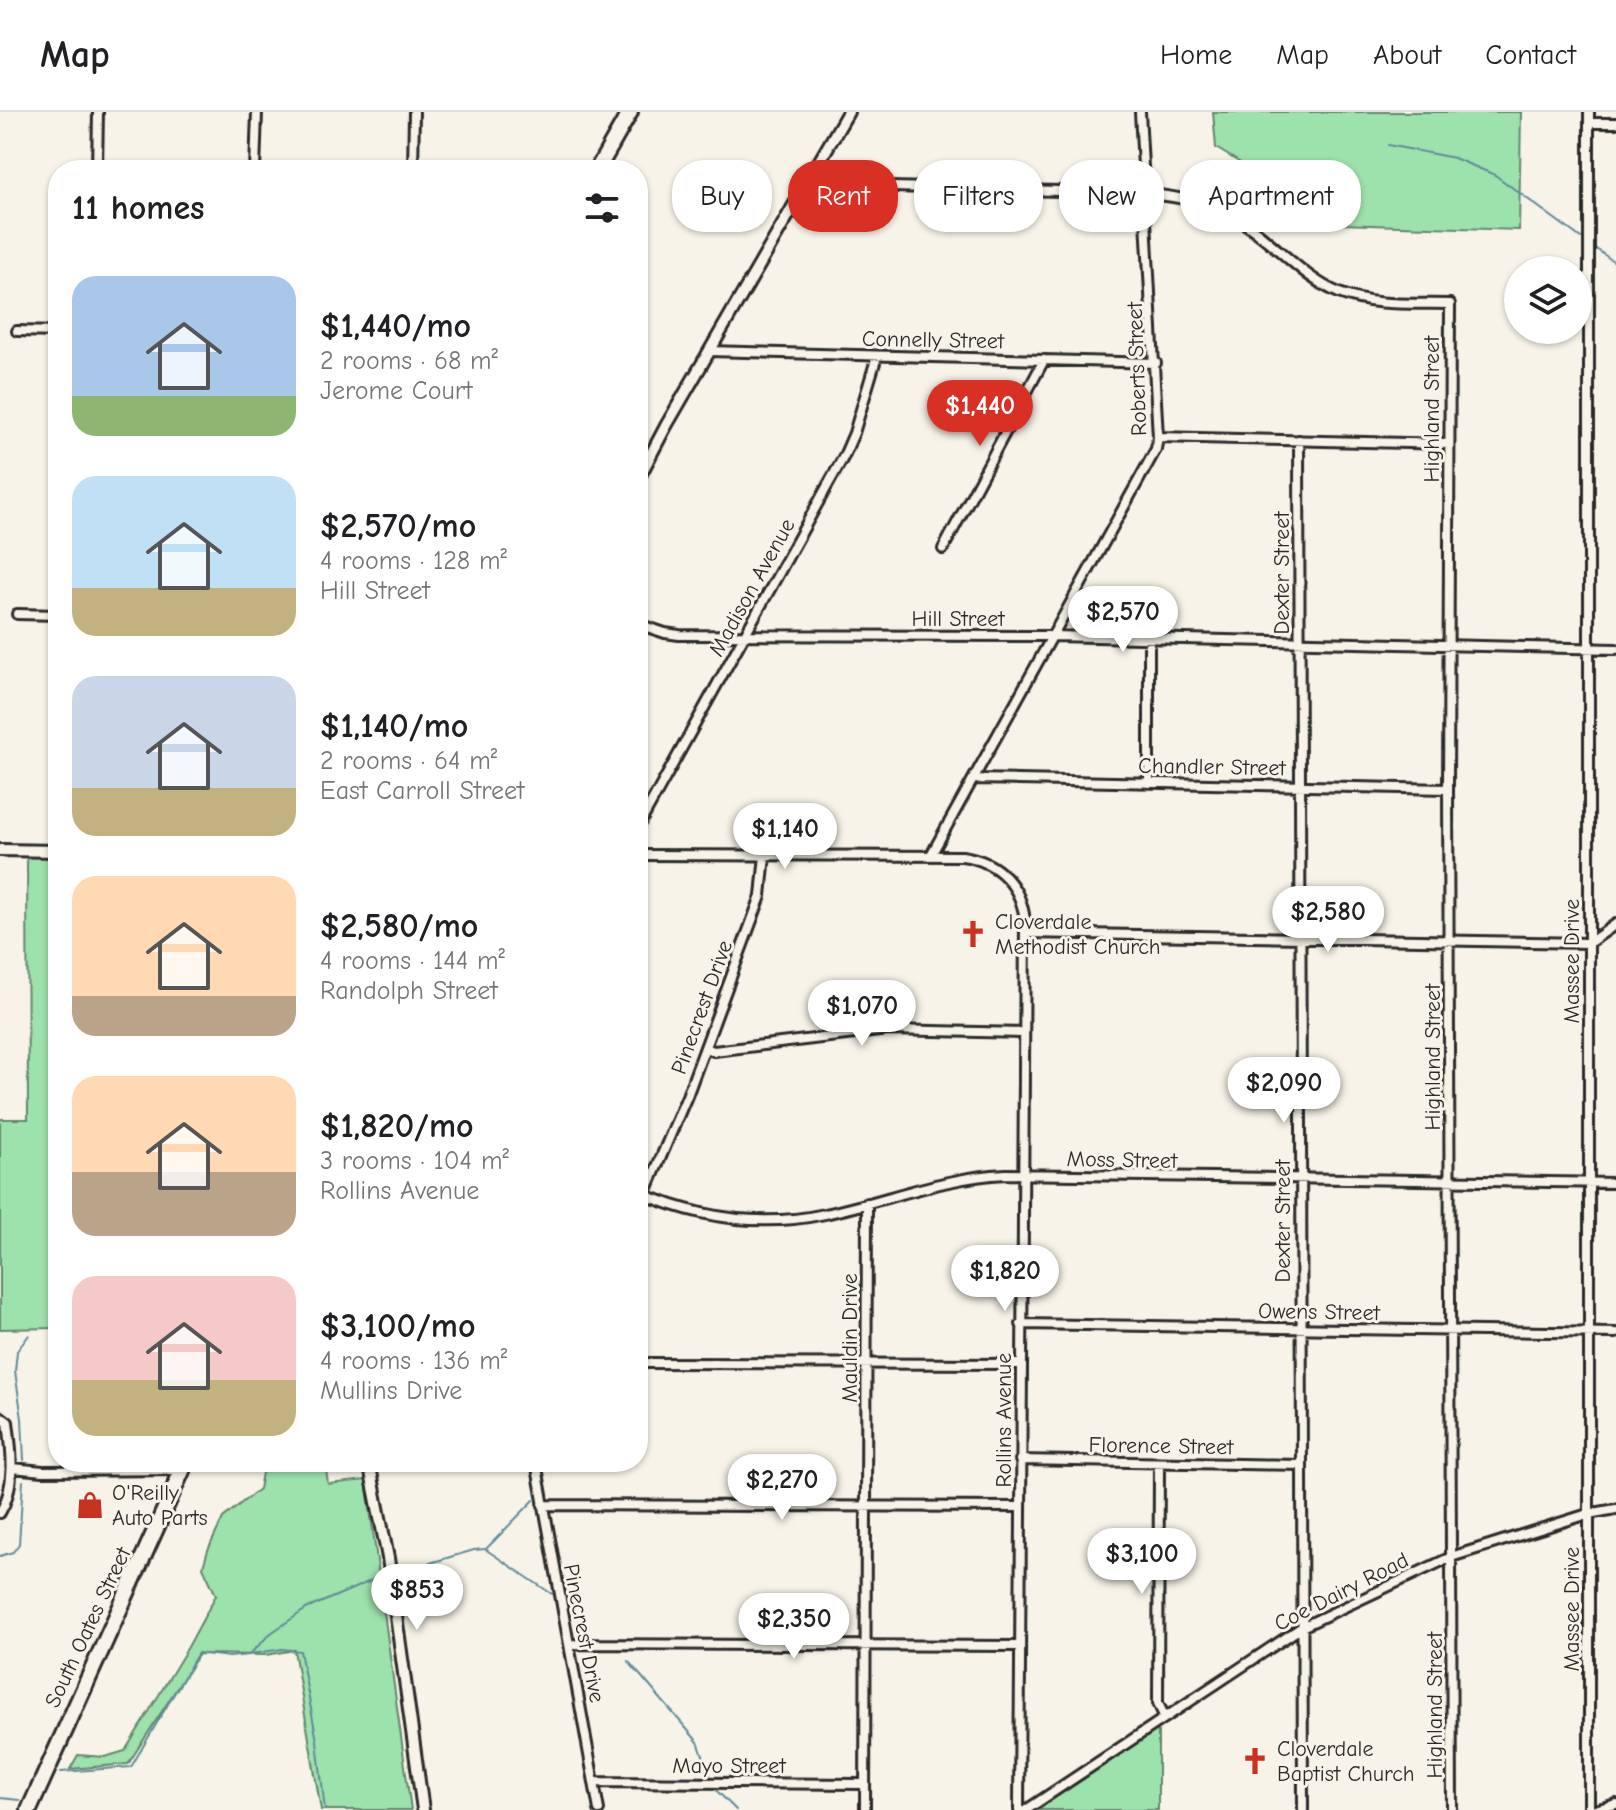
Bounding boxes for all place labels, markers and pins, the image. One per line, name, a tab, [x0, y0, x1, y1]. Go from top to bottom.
pin: $1,440	[915, 380, 1045, 448]
pin: $2,570	[1058, 586, 1188, 654]
pin: $1,140	[720, 803, 850, 871]
pin: $2,580	[1263, 886, 1393, 954]
place label: Cloverdale Methodist Church	[995, 909, 1161, 960]
church icon: Cloverdale Methodist Church	[958, 919, 988, 949]
pin: $1,070	[797, 980, 927, 1048]
pin: $2,090	[1219, 1057, 1349, 1125]
pin: $1,820	[940, 1245, 1070, 1313]
pin: $2,270	[717, 1454, 847, 1522]
place label: O'Reilly Auto Parts	[112, 1480, 208, 1531]
shop icon: O'Reilly Auto Parts	[75, 1490, 105, 1520]
pin: $3,100	[1077, 1528, 1207, 1596]
pin: $853	[370, 1564, 464, 1632]
pin: $2,350	[729, 1593, 859, 1661]
place label: Cloverdale Baptist Church	[1277, 1736, 1415, 1787]
church icon: Cloverdale Baptist Church	[1240, 1746, 1270, 1776]

